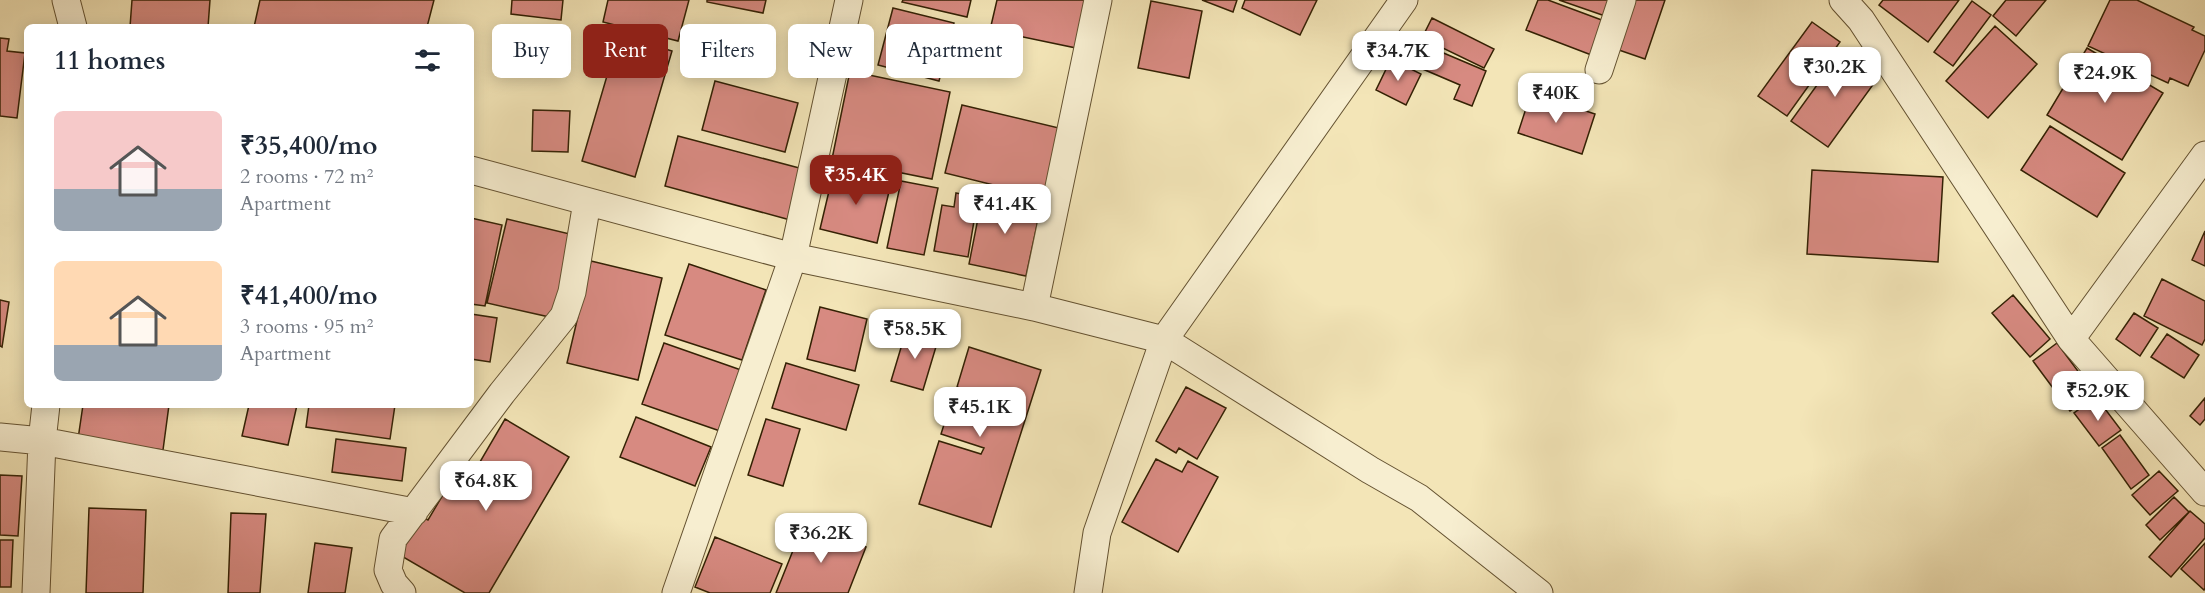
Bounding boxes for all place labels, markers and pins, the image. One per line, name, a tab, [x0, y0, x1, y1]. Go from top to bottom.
pin: ₹34.7K	[1349, 31, 1447, 82]
pin: ₹30.2K	[1786, 47, 1884, 98]
pin: ₹24.9K	[2056, 53, 2154, 104]
pin: ₹40K	[1520, 73, 1592, 124]
pin: ₹35.4K	[807, 155, 905, 206]
pin: ₹41.4K	[956, 184, 1054, 235]
pin: ₹58.5K	[866, 309, 964, 360]
pin: ₹52.9K	[2049, 371, 2147, 422]
pin: ₹45.1K	[931, 387, 1029, 438]
pin: ₹64.8K	[437, 461, 535, 512]
pin: ₹36.2K	[772, 513, 870, 564]

